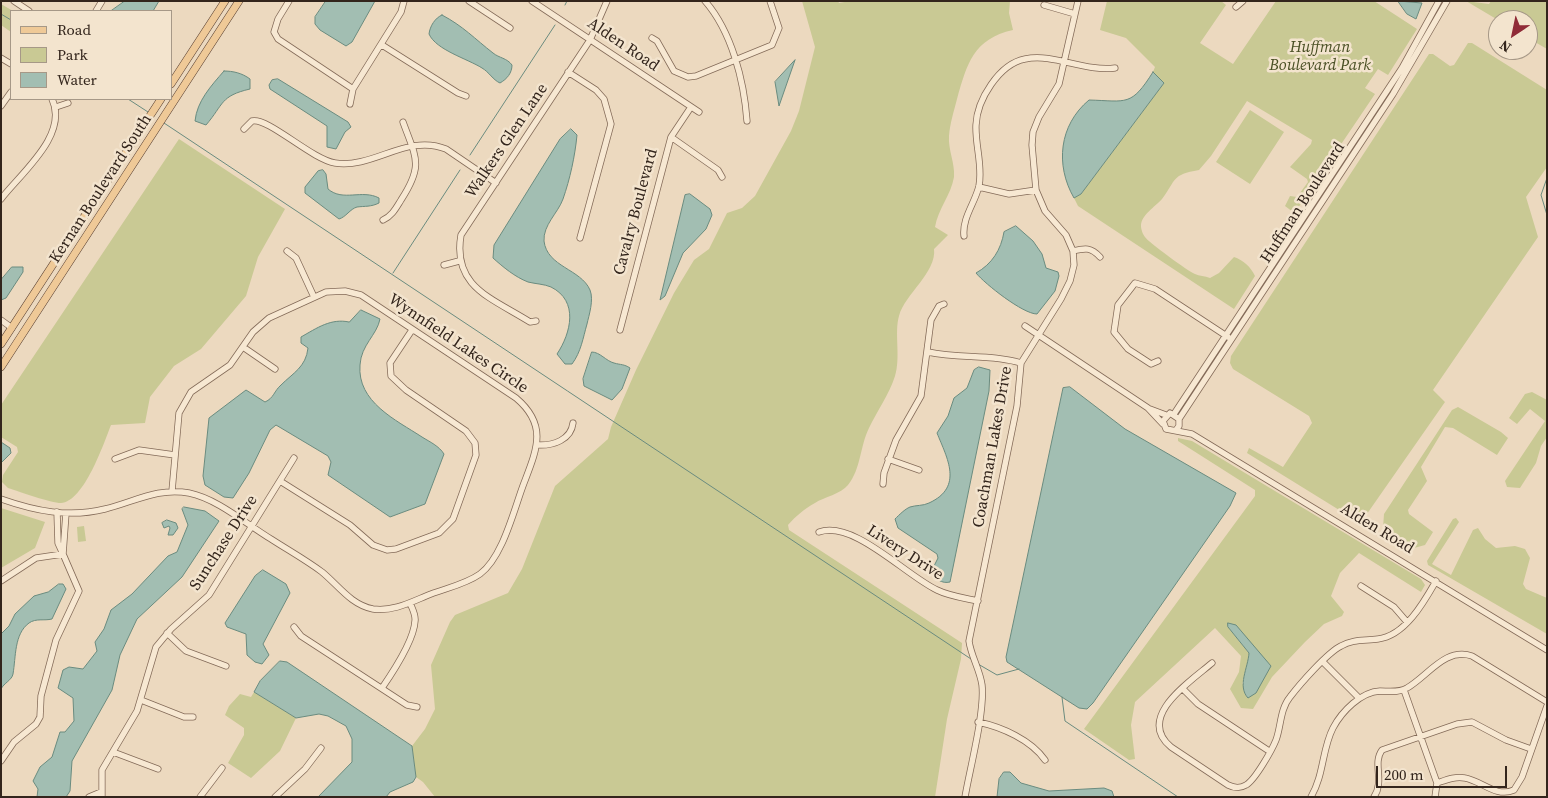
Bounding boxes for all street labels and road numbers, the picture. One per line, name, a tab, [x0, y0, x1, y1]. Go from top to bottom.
street label: Alden Road	[584, 14, 662, 76]
street label: Walkers Glen Lane	[462, 80, 552, 202]
street label: Kernan Boulevard South	[46, 111, 156, 267]
street label: Huffman Boulevard	[1257, 139, 1349, 267]
street label: Cavalry Boulevard	[610, 147, 662, 277]
street label: Wynnfield Lakes Circle	[384, 290, 532, 398]
street label: Coachman Lakes Drive	[969, 365, 1017, 529]
street label: Sunchase Drive	[186, 492, 262, 594]
street label: Alden Road	[1337, 500, 1417, 558]
street label: Livery Drive	[863, 521, 947, 585]

